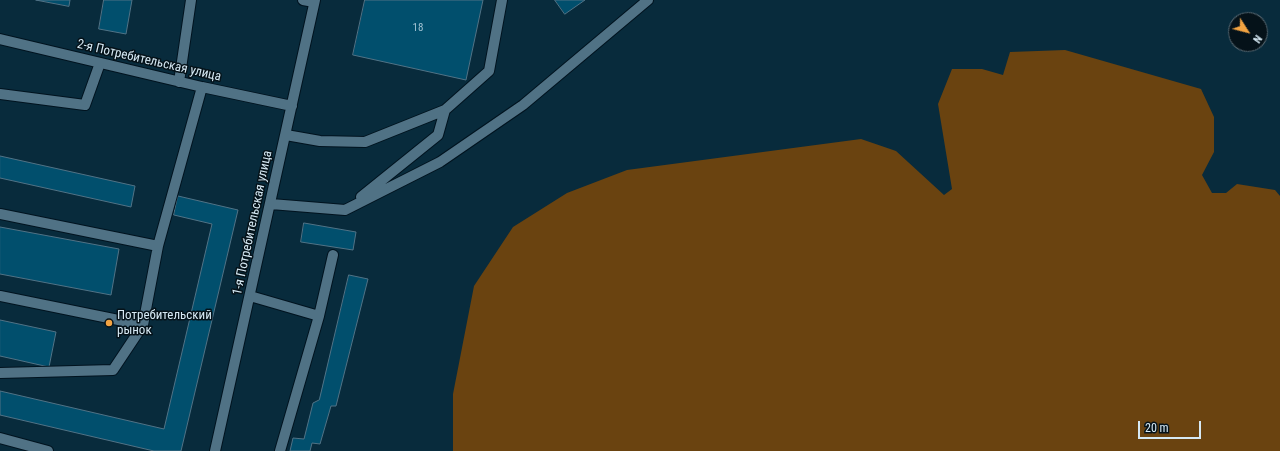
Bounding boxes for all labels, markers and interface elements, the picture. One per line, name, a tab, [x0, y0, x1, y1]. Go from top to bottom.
north arrow	[1228, 12, 1268, 52]
house number: 18	[413, 21, 423, 35]
text: N	[1250, 32, 1265, 45]
street label: 2-я Потребительская улица	[75, 37, 223, 85]
street label: 1-я Потребительская улица	[230, 149, 276, 297]
place label: Потребительский рынок	[117, 308, 212, 339]
marker: Потребительский рынок	[104, 318, 114, 328]
scale bar	[1140, 413, 1203, 439]
text: 20 m	[1145, 421, 1169, 435]

